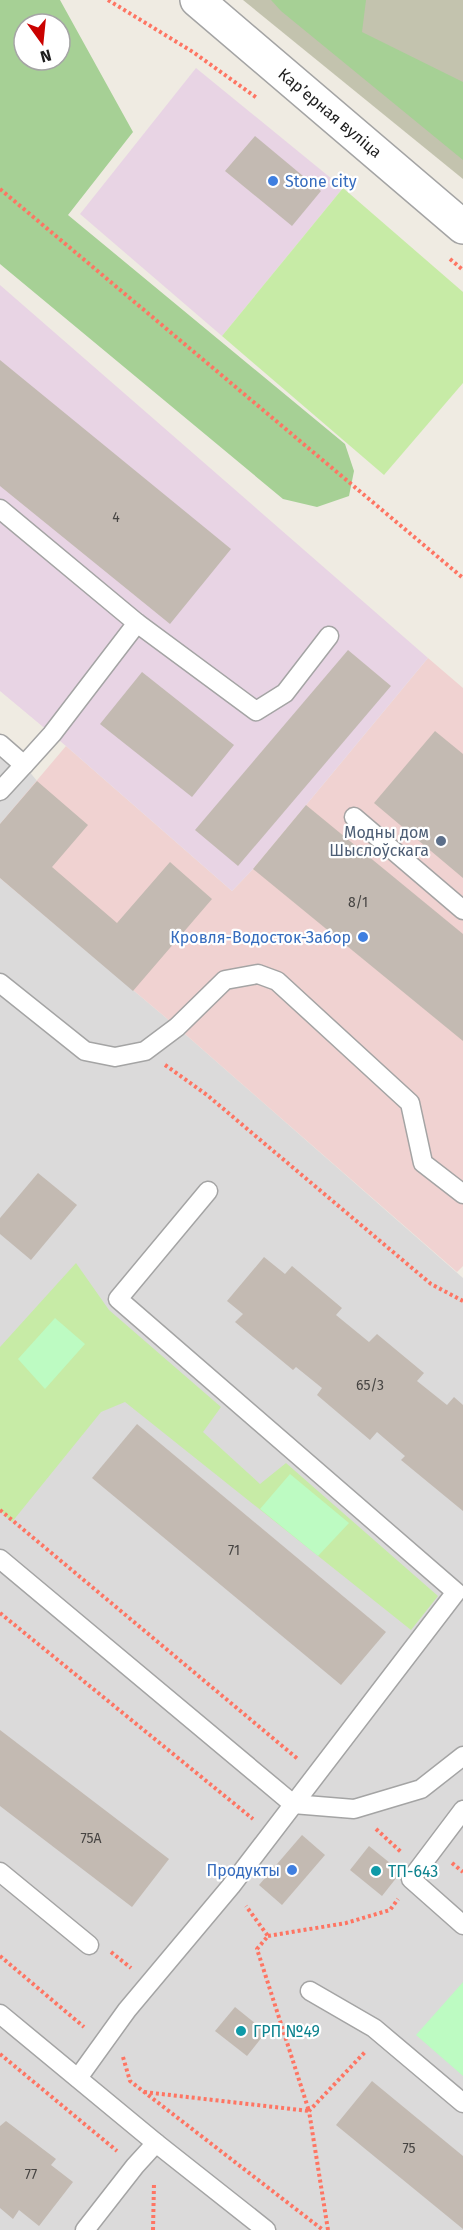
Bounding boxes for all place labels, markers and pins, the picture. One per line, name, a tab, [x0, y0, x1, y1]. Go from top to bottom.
place label: Stone city	[285, 172, 357, 191]
marker: Stone city	[266, 174, 280, 188]
place label: Модны дом Шыслоўскага	[329, 823, 429, 860]
marker: Модны дом Шыслоўскага	[434, 834, 448, 848]
place label: Кровля-Водосток-Забор	[170, 928, 351, 947]
marker: Кровля-Водосток-Забор	[356, 930, 370, 944]
place label: Продукты	[206, 1861, 280, 1880]
place label: ТП-643	[388, 1862, 438, 1881]
marker: Продукты	[285, 1863, 299, 1877]
marker: ТП-643	[369, 1864, 383, 1878]
place label: ГРП №49	[253, 2022, 320, 2041]
marker: ГРП №49	[234, 2024, 248, 2038]

